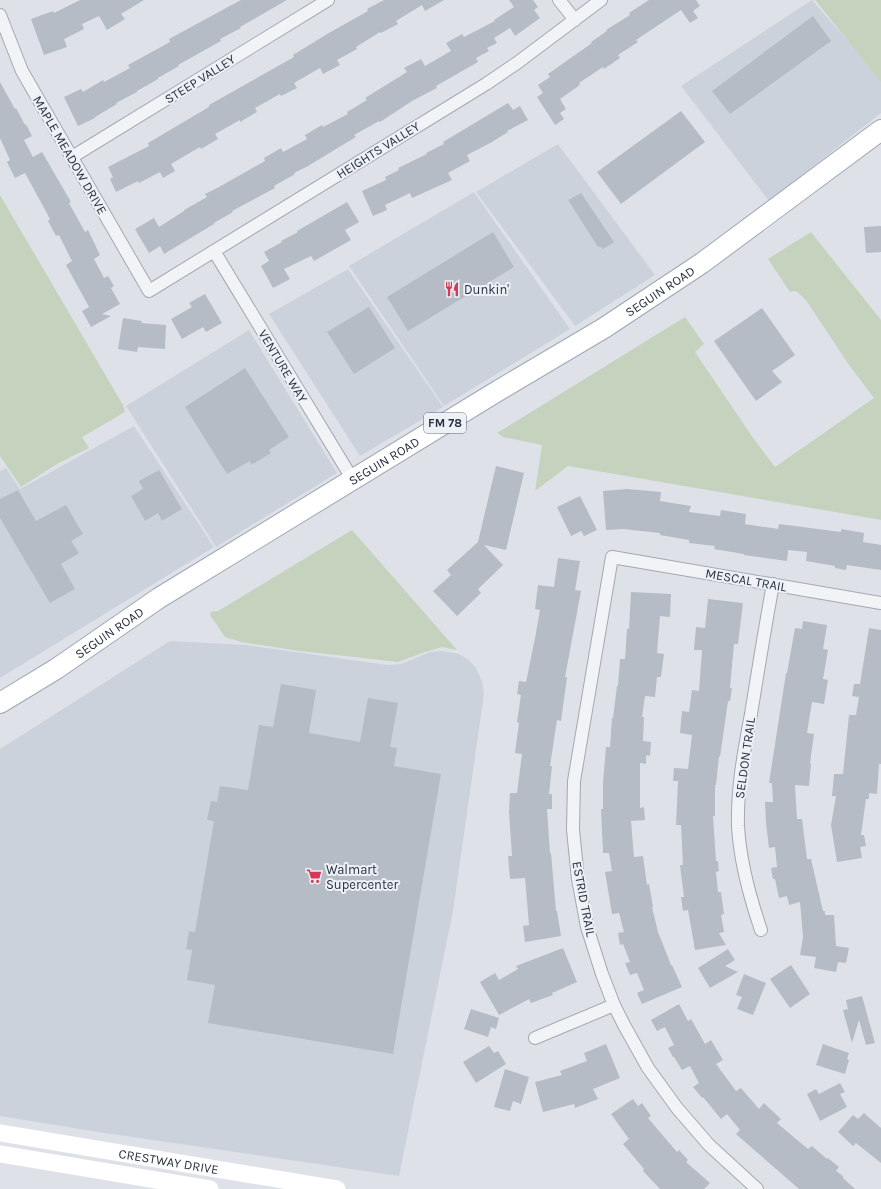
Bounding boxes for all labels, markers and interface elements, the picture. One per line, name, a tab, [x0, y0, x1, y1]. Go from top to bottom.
street label: STEEP VALLEY	[162, 51, 238, 107]
street label: MAPLE MEADOW DRIVE	[30, 93, 110, 217]
street label: HEIGHTS VALLEY	[334, 118, 422, 182]
street label: SEGUIN ROAD	[622, 263, 697, 319]
restaurant icon: Dunkin'	[443, 280, 461, 298]
place label: Dunkin'	[464, 282, 509, 297]
street label: VENTURE WAY	[255, 327, 311, 405]
road number: FM 78	[424, 413, 466, 433]
street label: SEGUIN ROAD	[346, 433, 422, 488]
street label: MESCAL TRAIL	[704, 565, 788, 595]
street label: SEGUIN ROAD	[72, 603, 146, 661]
street label: SELDON TRAIL	[732, 716, 758, 800]
street label: ESTRID TRAIL	[569, 860, 599, 938]
place label: Walmart Supercenter	[326, 862, 398, 892]
supermarket icon: Walmart Supercenter	[305, 867, 323, 885]
street label: CRESTWAY DRIVE	[118, 1145, 220, 1177]

